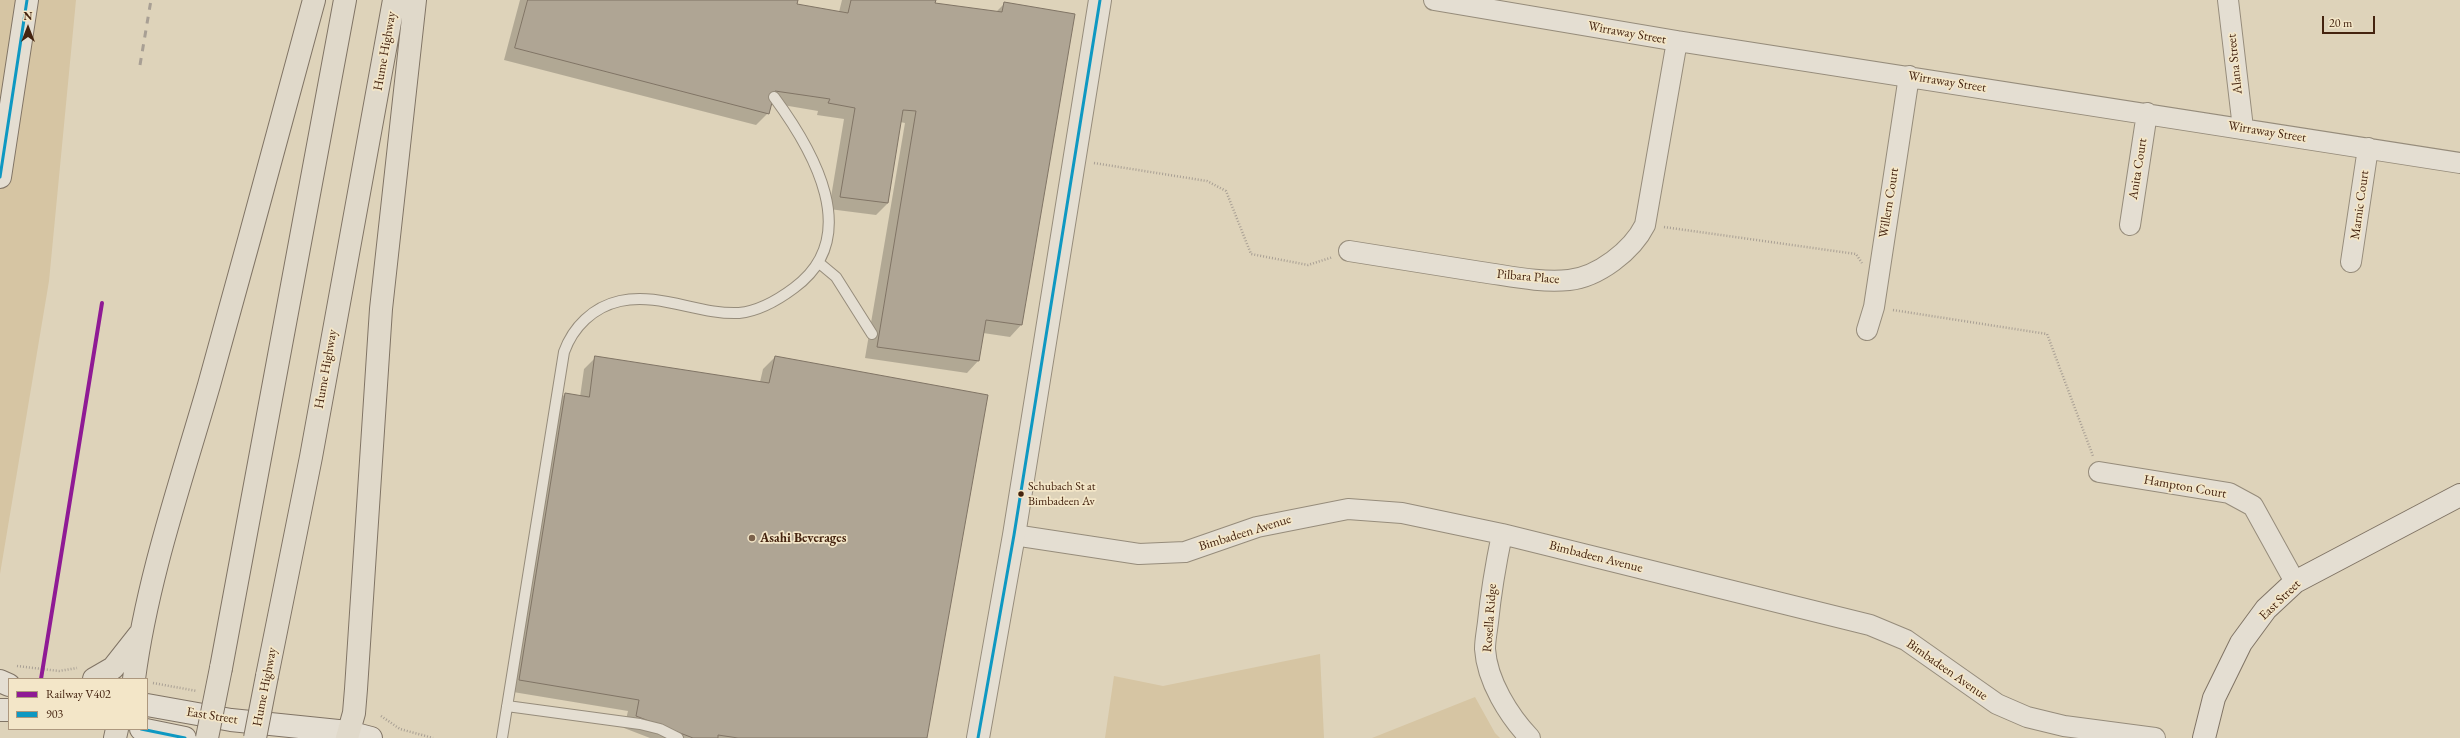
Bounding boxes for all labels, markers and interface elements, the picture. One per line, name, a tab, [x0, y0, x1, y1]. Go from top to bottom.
north arrow	[8, 8, 48, 48]
scale bar	[2324, 8, 2377, 34]
text: N	[24, 9, 32, 23]
street label: Hume Highway	[370, 10, 400, 92]
text: 20 m	[2329, 15, 2352, 31]
street label: Wirraway Street	[1587, 18, 1667, 48]
street label: Alana Street	[2224, 33, 2246, 95]
street label: Wirraway Street	[1907, 68, 1987, 96]
street label: Wirraway Street	[2227, 118, 2307, 146]
street label: Anita Court	[2125, 137, 2151, 201]
street label: Willern Court	[1876, 167, 1902, 239]
street label: Marnic Court	[2347, 169, 2373, 241]
street label: Pilbara Place	[1496, 266, 1560, 288]
street label: Hume Highway	[311, 328, 341, 410]
street label: Hampton Court	[2143, 472, 2227, 502]
place label: Schubach St at Bimbadeen Av	[1028, 480, 1095, 508]
marker: Schubach St at Bimbadeen Av	[1016, 489, 1026, 499]
street label: Bimbadeen Avenue	[1197, 512, 1293, 554]
place label: Asahi Beverages	[760, 530, 846, 546]
marker: Asahi Beverages	[747, 533, 757, 543]
street label: Bimbadeen Avenue	[1548, 538, 1644, 576]
street label: East Street	[2256, 576, 2304, 624]
street label: Rosella Ridge	[1480, 583, 1500, 653]
street label: Bimbadeen Avenue	[1903, 636, 1991, 704]
street label: Hume Highway	[250, 646, 280, 728]
legend	[8, 678, 148, 730]
text: Railway V402	[46, 686, 111, 702]
street label: East Street	[185, 704, 239, 728]
text: 903	[46, 706, 63, 722]

